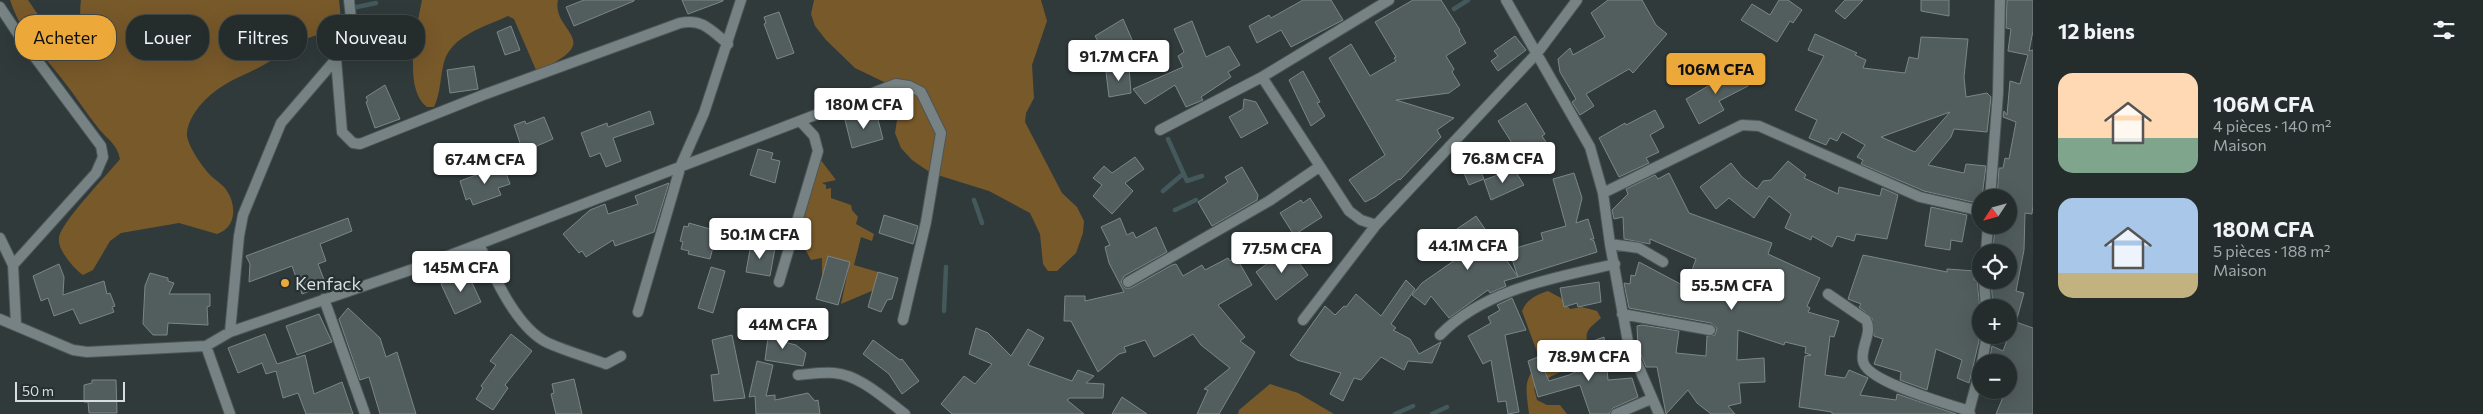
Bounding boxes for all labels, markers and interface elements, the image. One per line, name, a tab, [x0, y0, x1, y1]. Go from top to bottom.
chip: Acheter	[15, 15, 116, 60]
chip: Louer	[126, 15, 209, 60]
chip: Filtres	[219, 15, 307, 60]
chip: Nouveau	[317, 15, 425, 60]
icon: filters	[2430, 16, 2458, 44]
text: 12 biens	[2058, 18, 2135, 43]
pin: 91.7M CFA	[1062, 39, 1176, 82]
text: 91.7M CFA	[1079, 46, 1159, 65]
pin: 106M CFA	[1664, 52, 1768, 95]
text: 106M CFA	[1677, 59, 1755, 78]
pin: 180M CFA	[812, 88, 916, 130]
text: 106M CFA	[2213, 91, 2314, 116]
icon: home	[2098, 93, 2158, 153]
text: 180M CFA	[825, 94, 903, 113]
text: 4 pièces · 140 m²	[2213, 116, 2332, 135]
text: Maison	[2213, 135, 2267, 154]
pin: 67.4M CFA	[428, 142, 542, 185]
pin: 76.8M CFA	[1446, 142, 1560, 184]
text: 76.8M CFA	[1462, 148, 1544, 167]
text: 67.4M CFA	[445, 149, 525, 168]
north arrow	[1972, 189, 2018, 234]
map controls	[1972, 189, 2017, 399]
text: 180M CFA	[2213, 216, 2314, 241]
pin: 50.1M CFA	[703, 218, 817, 260]
icon: home	[2098, 218, 2158, 278]
text: 50.1M CFA	[720, 224, 800, 243]
pin: 44.1M CFA	[1411, 228, 1525, 271]
pin: 77.5M CFA	[1225, 232, 1339, 274]
text: 44.1M CFA	[1428, 235, 1508, 254]
text: 77.5M CFA	[1242, 238, 1322, 257]
text: 5 pièces · 188 m²	[2213, 241, 2331, 260]
button: locate	[1972, 244, 2017, 289]
pin: 145M CFA	[409, 250, 513, 293]
text: 145M CFA	[423, 257, 499, 276]
text: Maison	[2213, 260, 2267, 279]
pin: 55.5M CFA	[1675, 268, 1789, 311]
place label: Kenfack	[295, 272, 361, 294]
text: 55.5M CFA	[1691, 275, 1773, 294]
marker: Kenfack	[279, 277, 291, 289]
button: +	[1972, 299, 2017, 344]
pin: 44M CFA	[737, 308, 829, 350]
text: 44M CFA	[748, 314, 818, 333]
pin: 78.9M CFA	[1532, 340, 1646, 382]
text: 78.9M CFA	[1548, 346, 1630, 365]
button: −	[1972, 354, 2017, 399]
scale bar	[15, 379, 125, 402]
text: 50 m	[22, 382, 54, 399]

